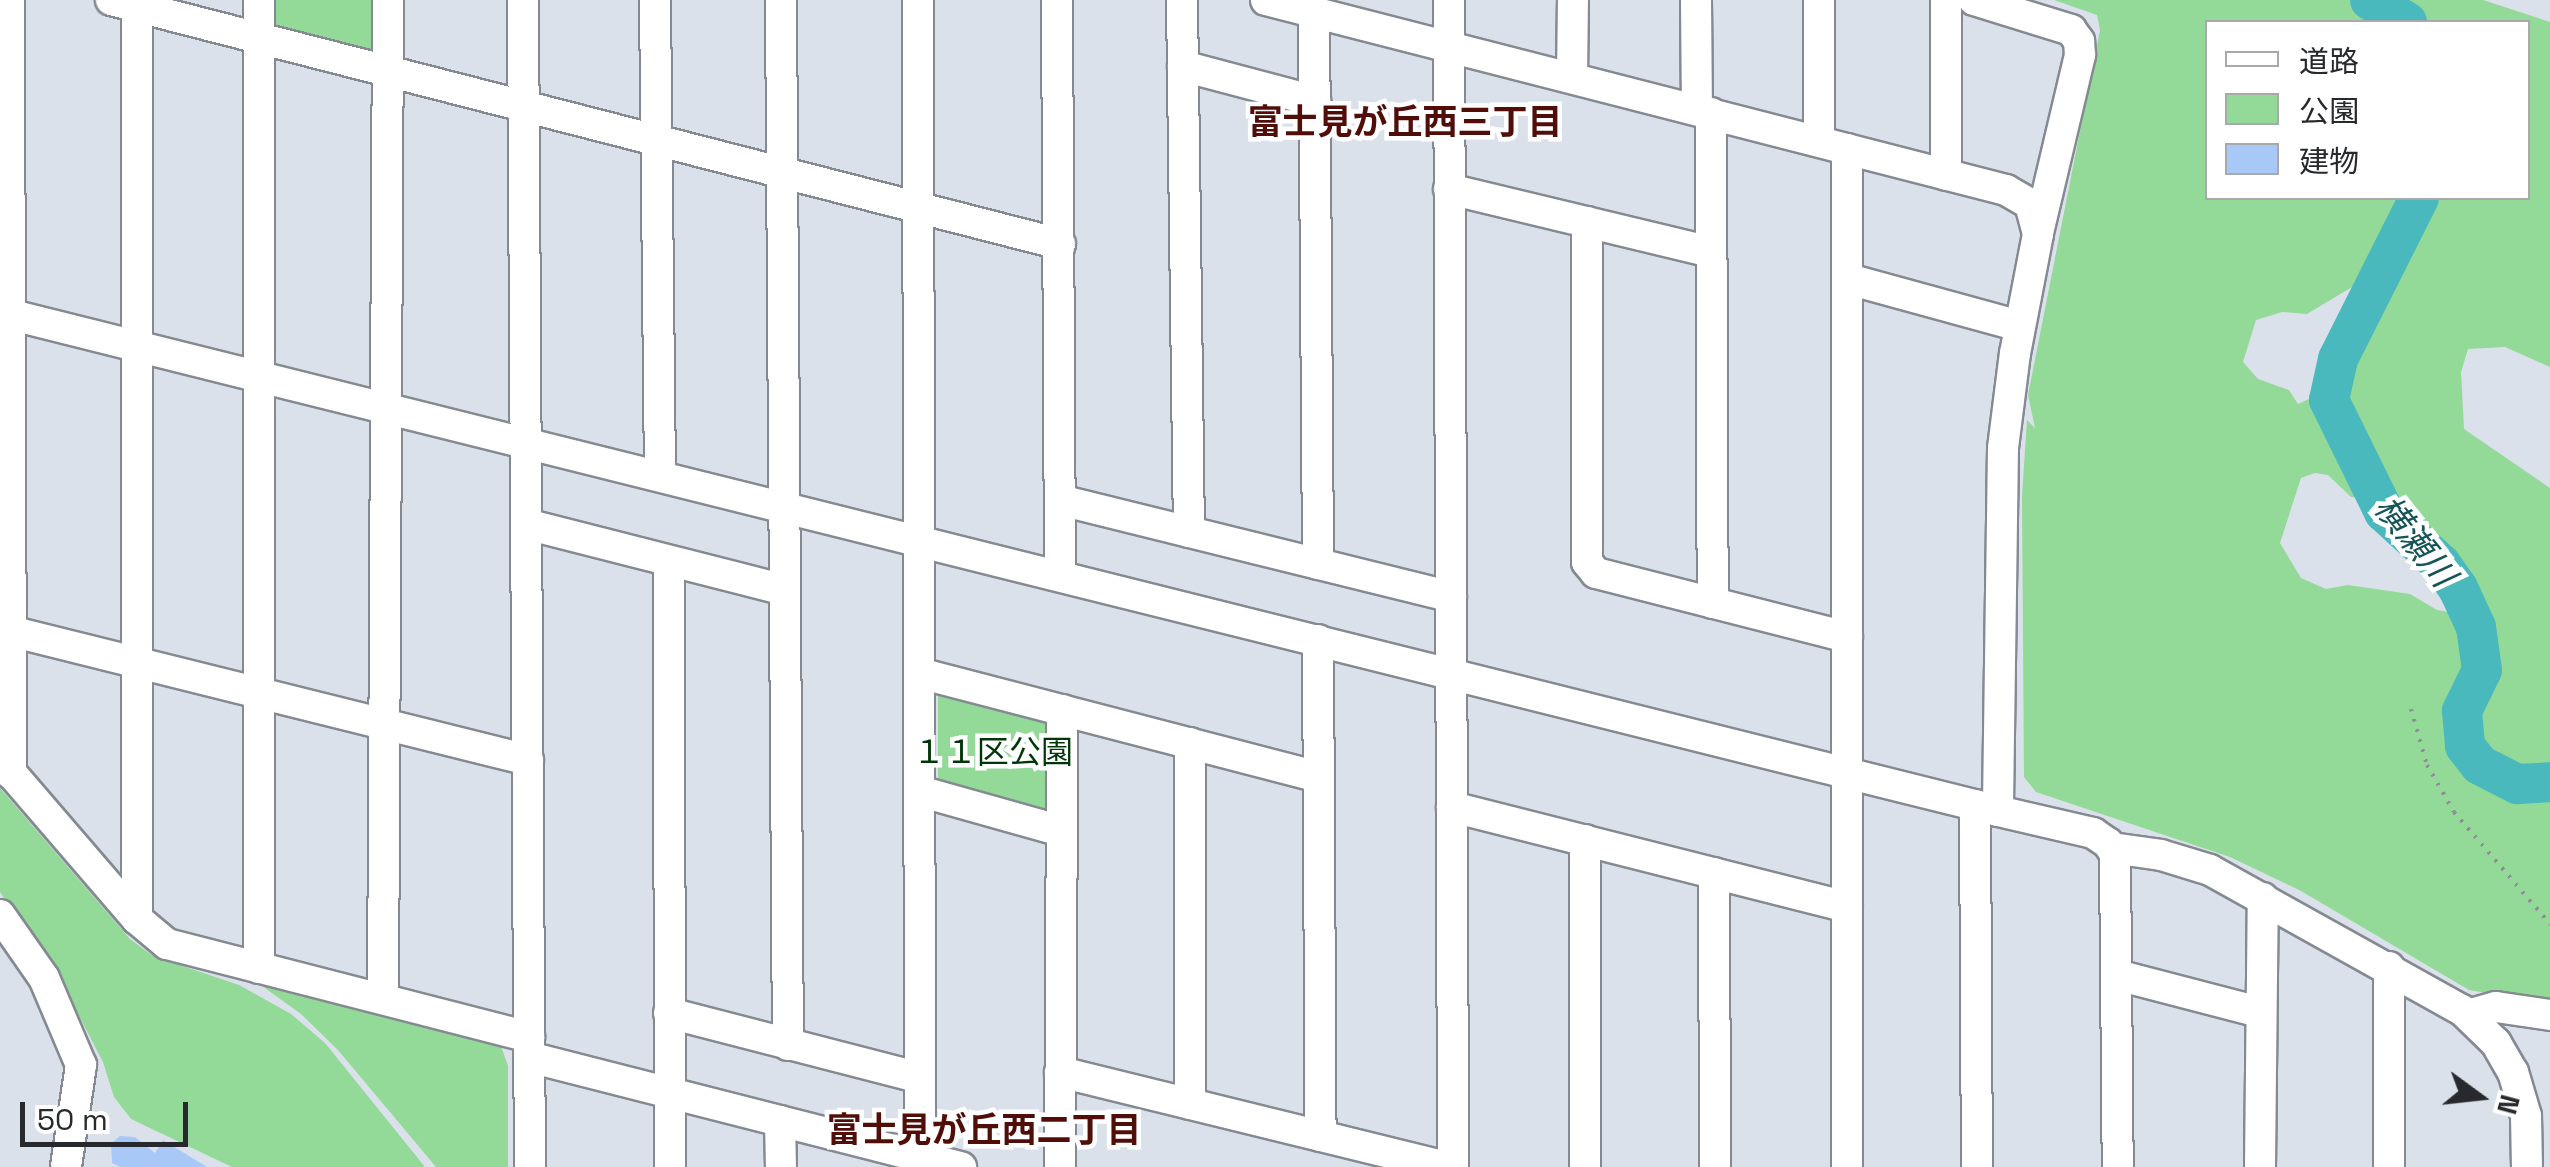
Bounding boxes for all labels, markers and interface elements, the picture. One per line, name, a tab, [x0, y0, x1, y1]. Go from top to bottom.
legend	[2205, 20, 2530, 200]
text: 道路	[2299, 42, 2359, 81]
text: 公園	[2299, 92, 2359, 131]
district label: 富士見が丘西三丁目	[1248, 101, 1562, 143]
text: 建物	[2299, 142, 2359, 181]
water label: 横瀬川	[2366, 487, 2464, 595]
park label: １１区公園	[913, 733, 1073, 771]
north arrow	[2430, 1047, 2530, 1147]
scale bar	[25, 1082, 192, 1144]
text: N	[2489, 1091, 2529, 1118]
text: 50 m	[37, 1100, 108, 1139]
district label: 富士見が丘西二丁目	[827, 1109, 1141, 1151]

